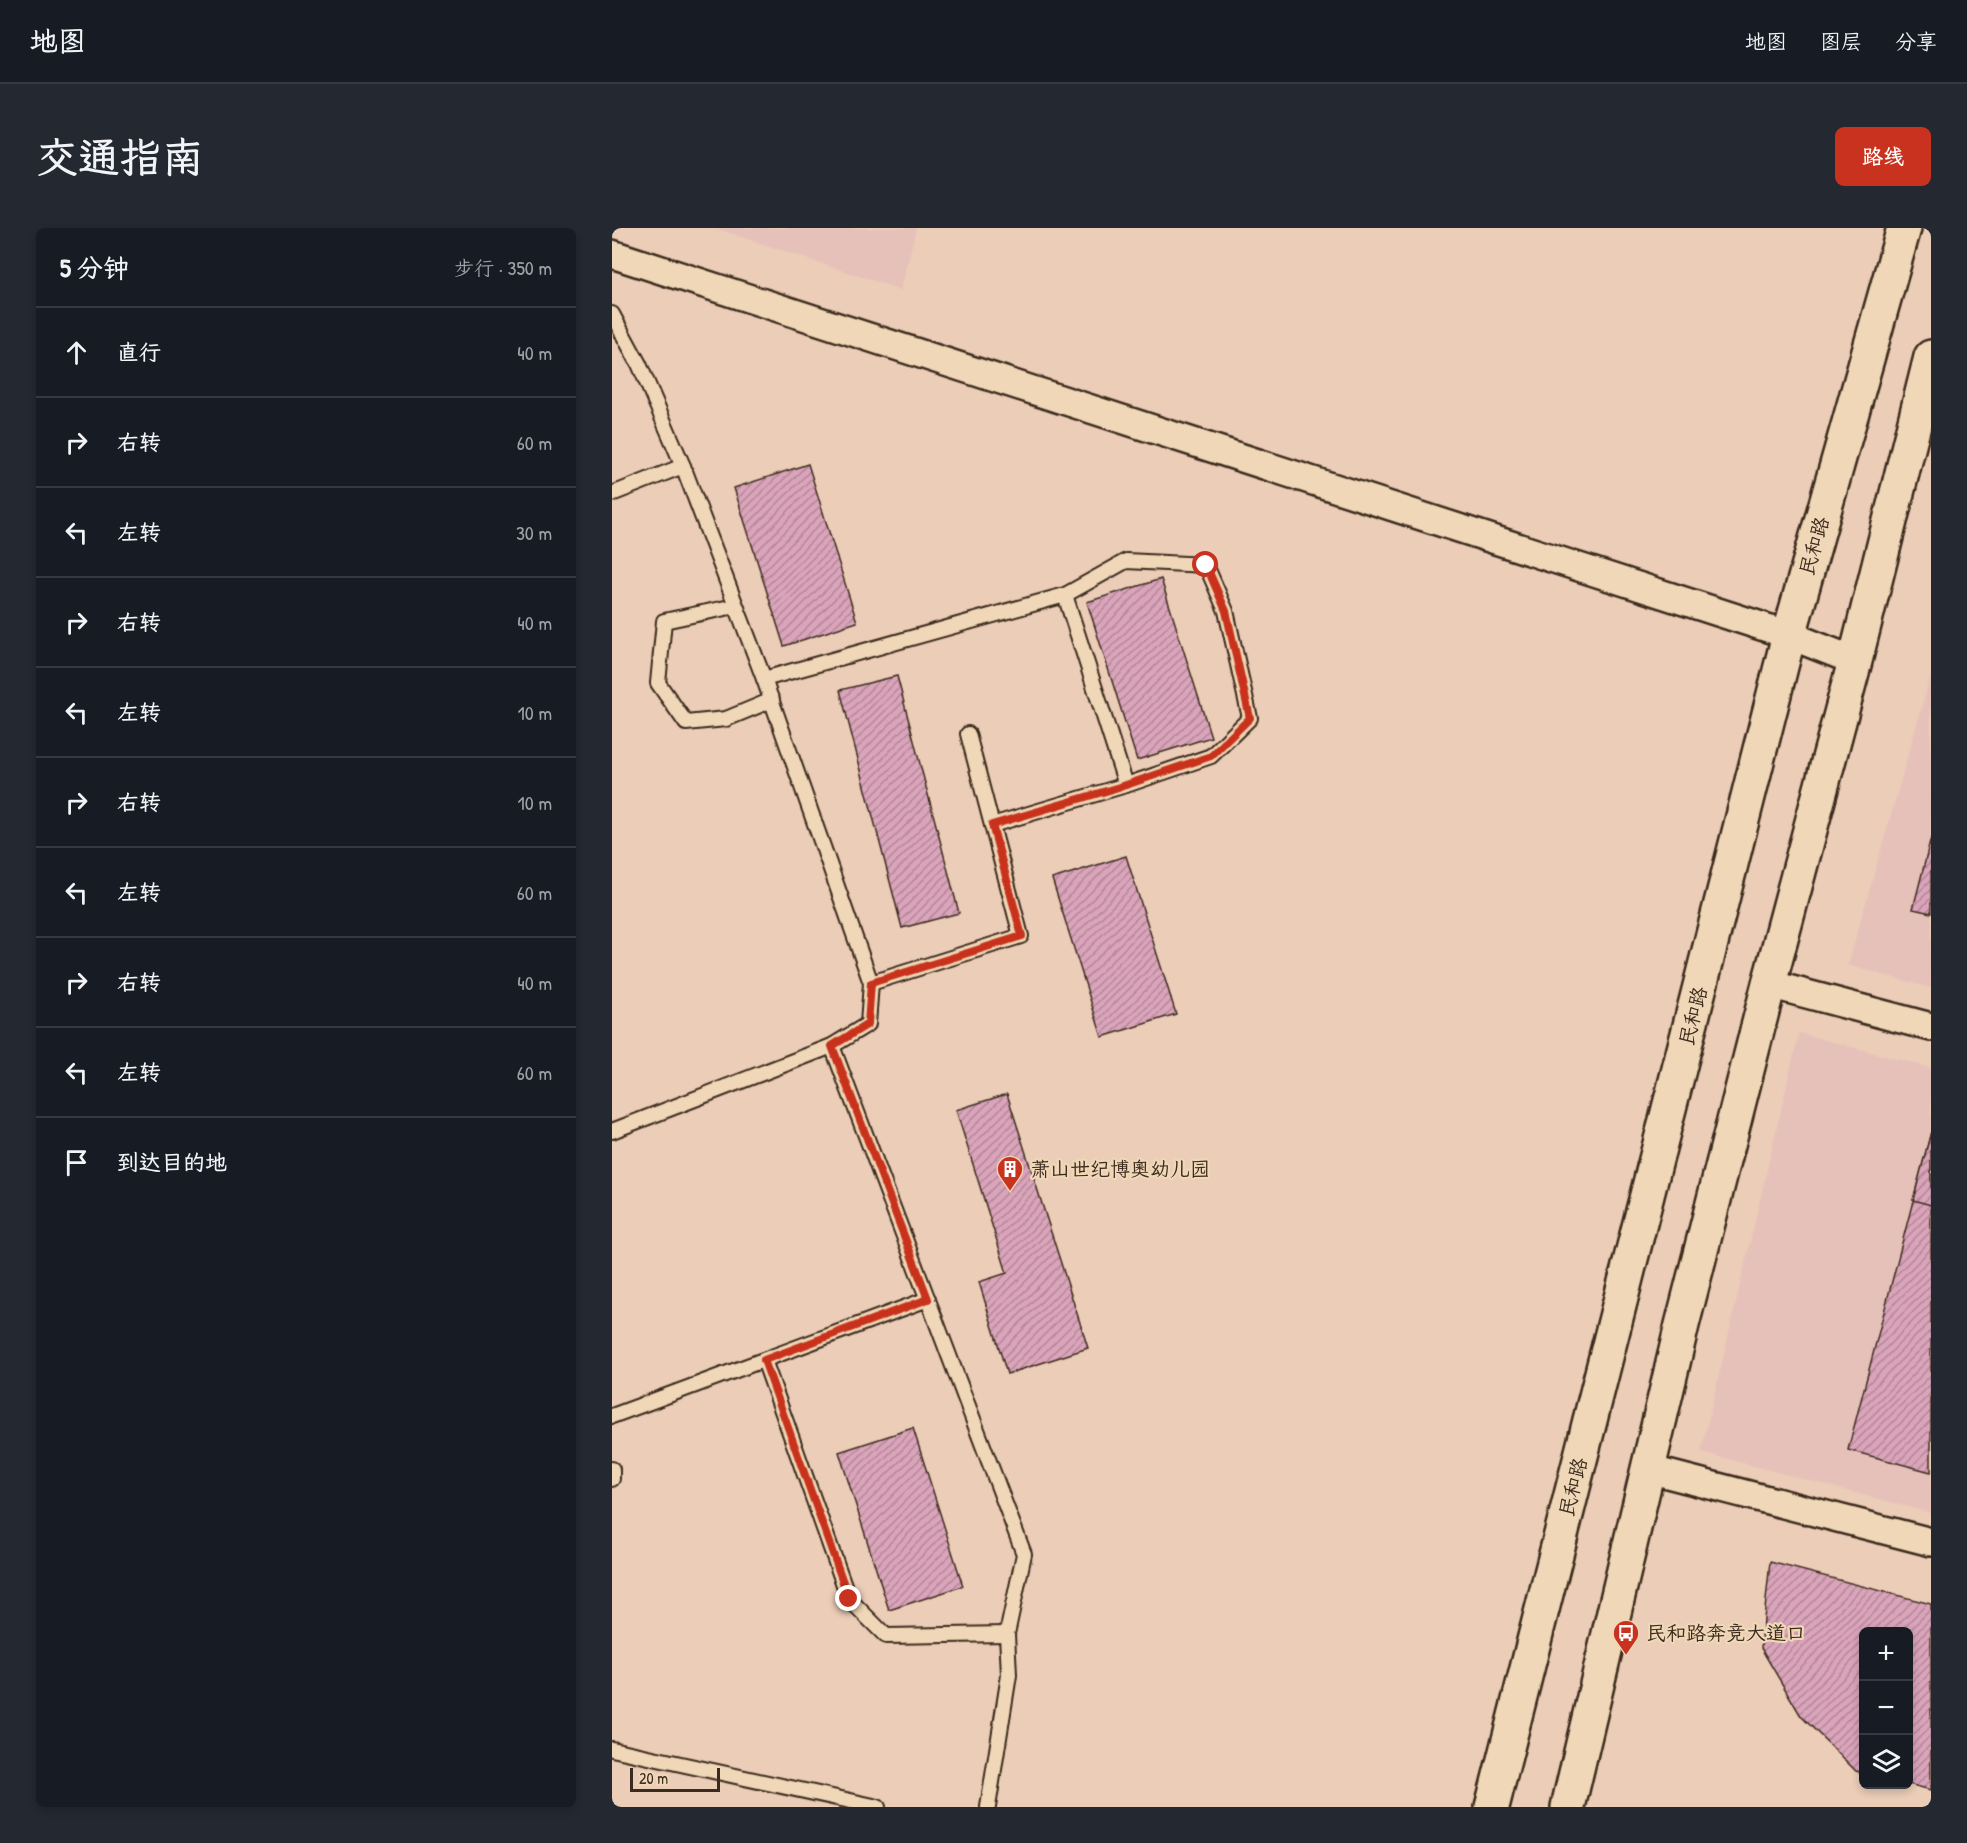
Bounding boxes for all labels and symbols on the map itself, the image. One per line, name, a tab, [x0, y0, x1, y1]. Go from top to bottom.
street label: 民和路	[1792, 512, 1835, 578]
route start	[1192, 551, 1218, 577]
street label: 民和路	[1672, 983, 1713, 1048]
building icon: 萧山世纪博奥幼儿园	[995, 1154, 1025, 1192]
place label: 萧山世纪博奥幼儿园	[1030, 1155, 1210, 1182]
street label: 民和路	[1552, 1454, 1593, 1519]
route end	[835, 1585, 861, 1611]
bus stop icon: 民和路奔竞大道口	[1611, 1618, 1641, 1656]
place label: 民和路奔竞大道口	[1646, 1619, 1806, 1646]
scale bar	[630, 1765, 720, 1792]

